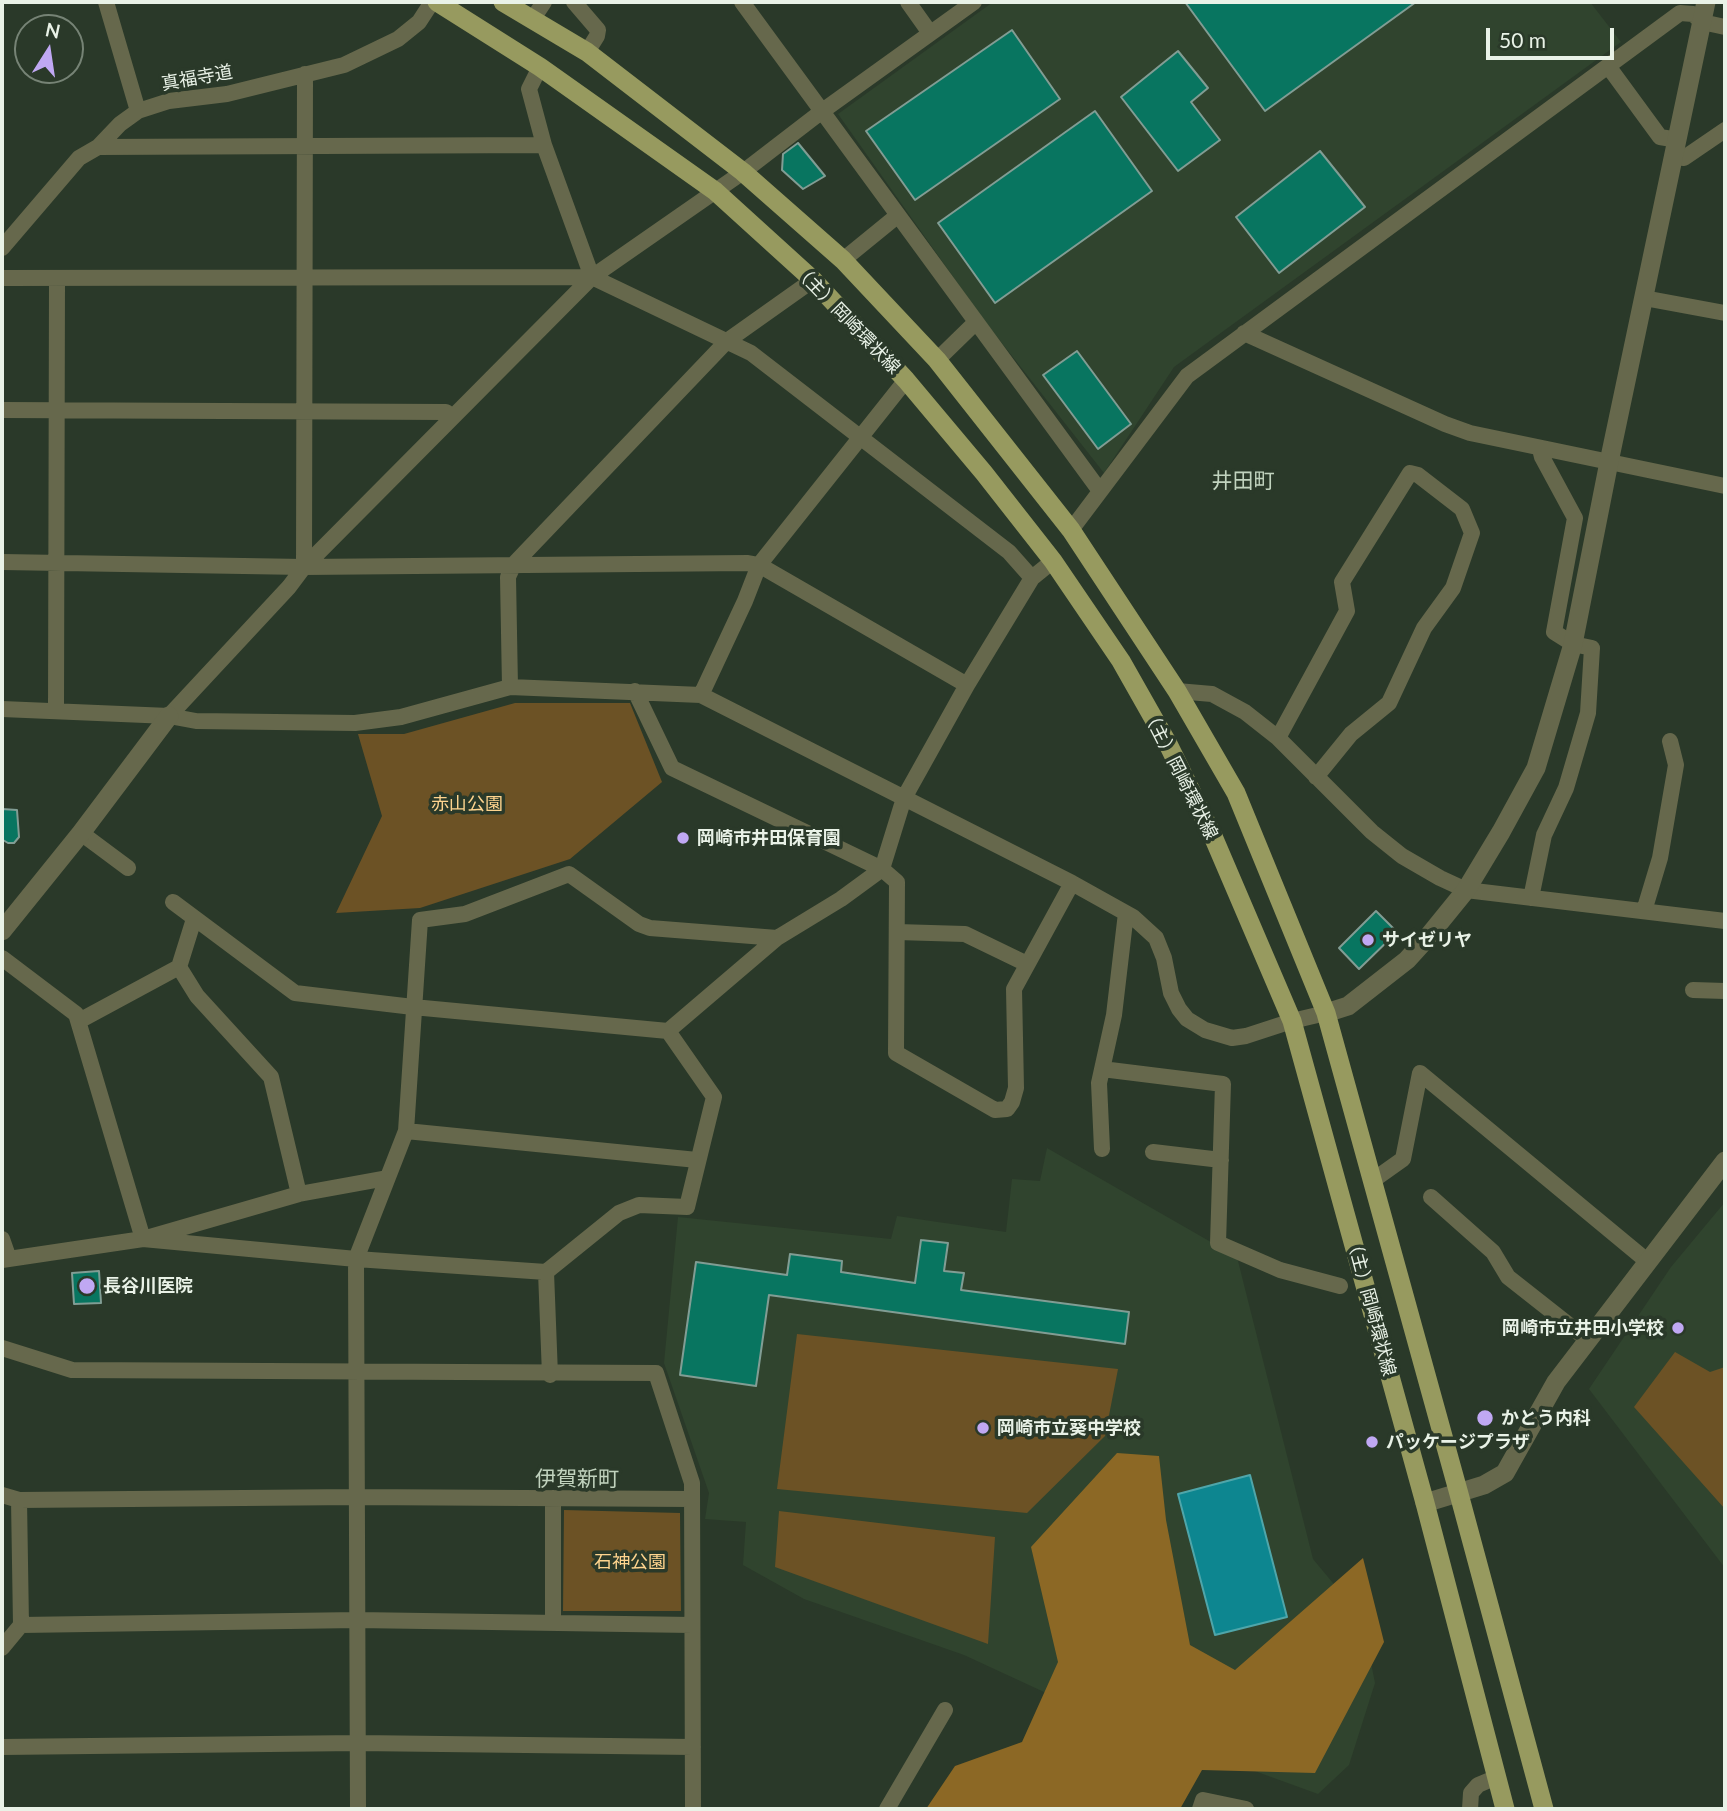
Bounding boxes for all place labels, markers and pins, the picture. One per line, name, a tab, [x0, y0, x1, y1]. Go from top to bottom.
place label: 岡崎市井田保育園	[697, 827, 841, 849]
marker: 岡崎市井田保育園	[675, 830, 691, 846]
place label: サイゼリヤ	[1382, 929, 1472, 951]
marker: サイゼリヤ	[1360, 932, 1376, 948]
place label: 長谷川医院	[103, 1275, 193, 1297]
marker: 長谷川医院	[77, 1276, 97, 1296]
place label: 岡崎市立井田小学校	[1502, 1317, 1664, 1339]
marker: 岡崎市立井田小学校	[1670, 1320, 1686, 1336]
place label: かとう内科	[1501, 1407, 1591, 1429]
marker: かとう内科	[1475, 1408, 1495, 1428]
place label: 岡崎市立葵中学校	[997, 1417, 1141, 1439]
marker: 岡崎市立葵中学校	[975, 1420, 991, 1436]
place label: パッケージプラザ	[1386, 1431, 1530, 1453]
marker: パッケージプラザ	[1364, 1434, 1380, 1450]

